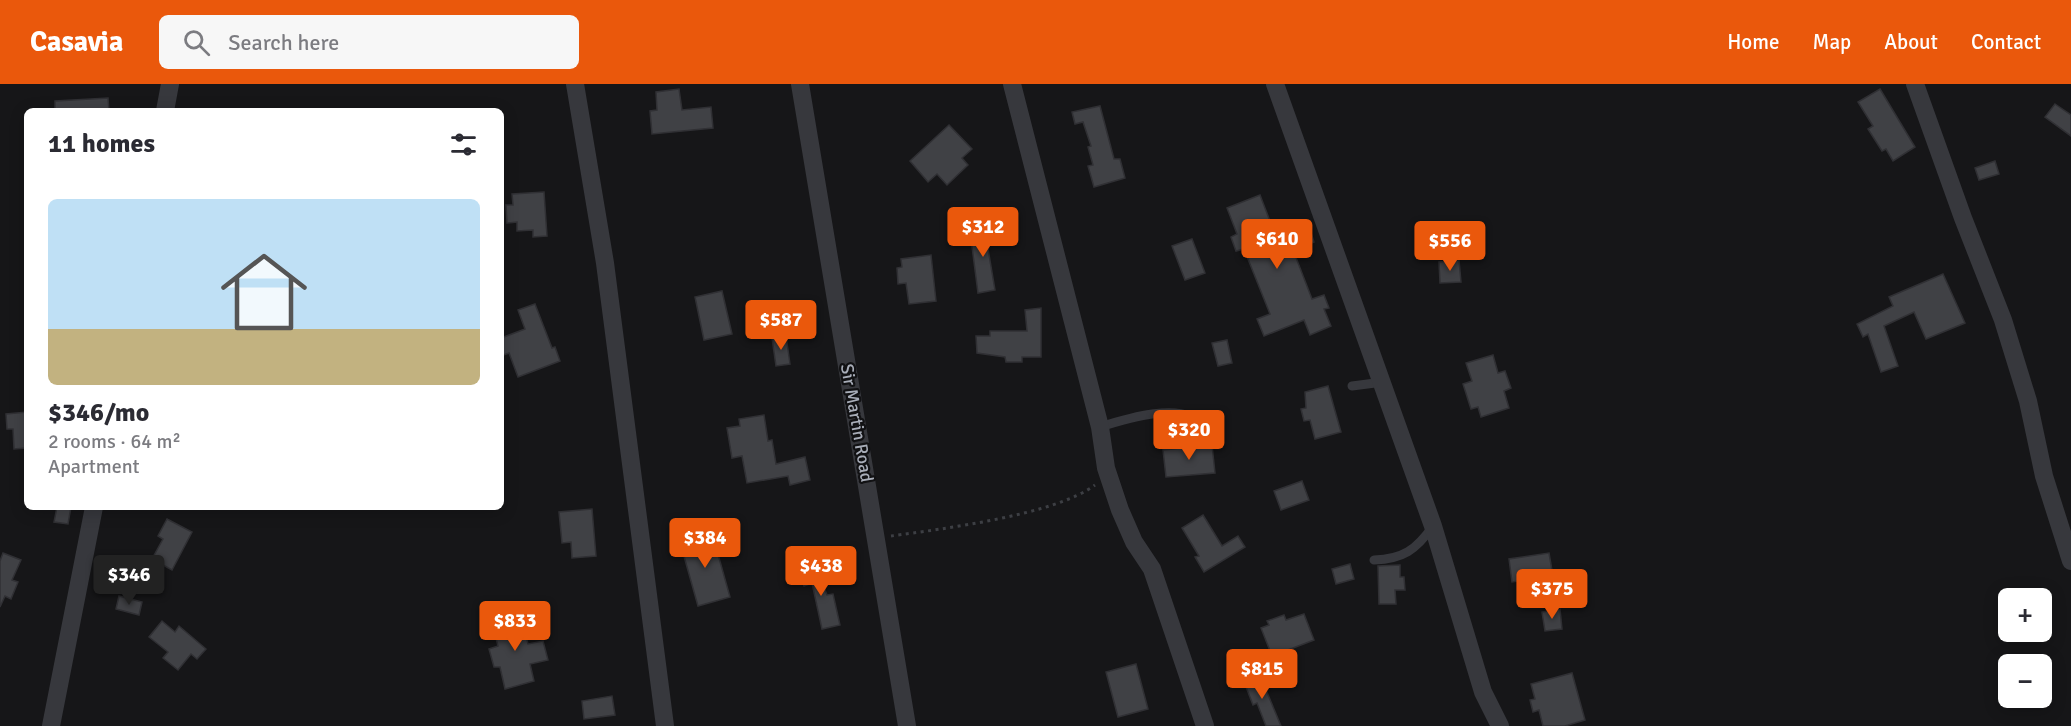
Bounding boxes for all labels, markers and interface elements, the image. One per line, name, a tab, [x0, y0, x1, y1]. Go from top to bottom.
search box	[159, 15, 579, 69]
text: Casavia	[30, 25, 123, 59]
icon: search	[180, 26, 213, 59]
text: Search here	[228, 29, 339, 56]
text: Home	[1727, 29, 1780, 55]
text: Map	[1813, 29, 1851, 55]
text: About	[1884, 29, 1938, 55]
text: Contact	[1971, 29, 2041, 55]
text: 11 homes	[48, 128, 155, 160]
icon: filters	[447, 128, 480, 161]
pin: $312	[947, 207, 1019, 258]
text: $312	[961, 214, 1005, 239]
pin: $610	[1241, 219, 1313, 270]
pin: $556	[1414, 221, 1486, 272]
text: $610	[1255, 226, 1299, 251]
text: $556	[1428, 228, 1472, 253]
icon: home	[210, 238, 318, 346]
pin: $587	[745, 300, 817, 351]
text: $587	[759, 307, 803, 332]
street label: Sir Martin Road	[836, 362, 878, 484]
text: $346/mo	[48, 397, 149, 429]
pin: $320	[1153, 410, 1225, 461]
text: $320	[1167, 417, 1211, 442]
text: 2 rooms · 64 m²	[48, 429, 181, 454]
text: Apartment	[48, 454, 140, 479]
pin: $384	[669, 518, 741, 569]
text: $384	[683, 525, 727, 550]
pin: $438	[785, 546, 857, 597]
text: $438	[799, 553, 843, 578]
pin: $346	[93, 555, 165, 606]
text: $346	[107, 562, 151, 587]
pin: $375	[1516, 569, 1588, 620]
text: $375	[1530, 576, 1574, 601]
map controls	[1998, 588, 2052, 708]
button: +	[1998, 588, 2052, 642]
pin: $833	[479, 601, 551, 652]
text: $833	[493, 608, 537, 633]
pin: $815	[1226, 649, 1298, 700]
button: −	[1998, 654, 2052, 708]
text: $815	[1240, 656, 1284, 681]

